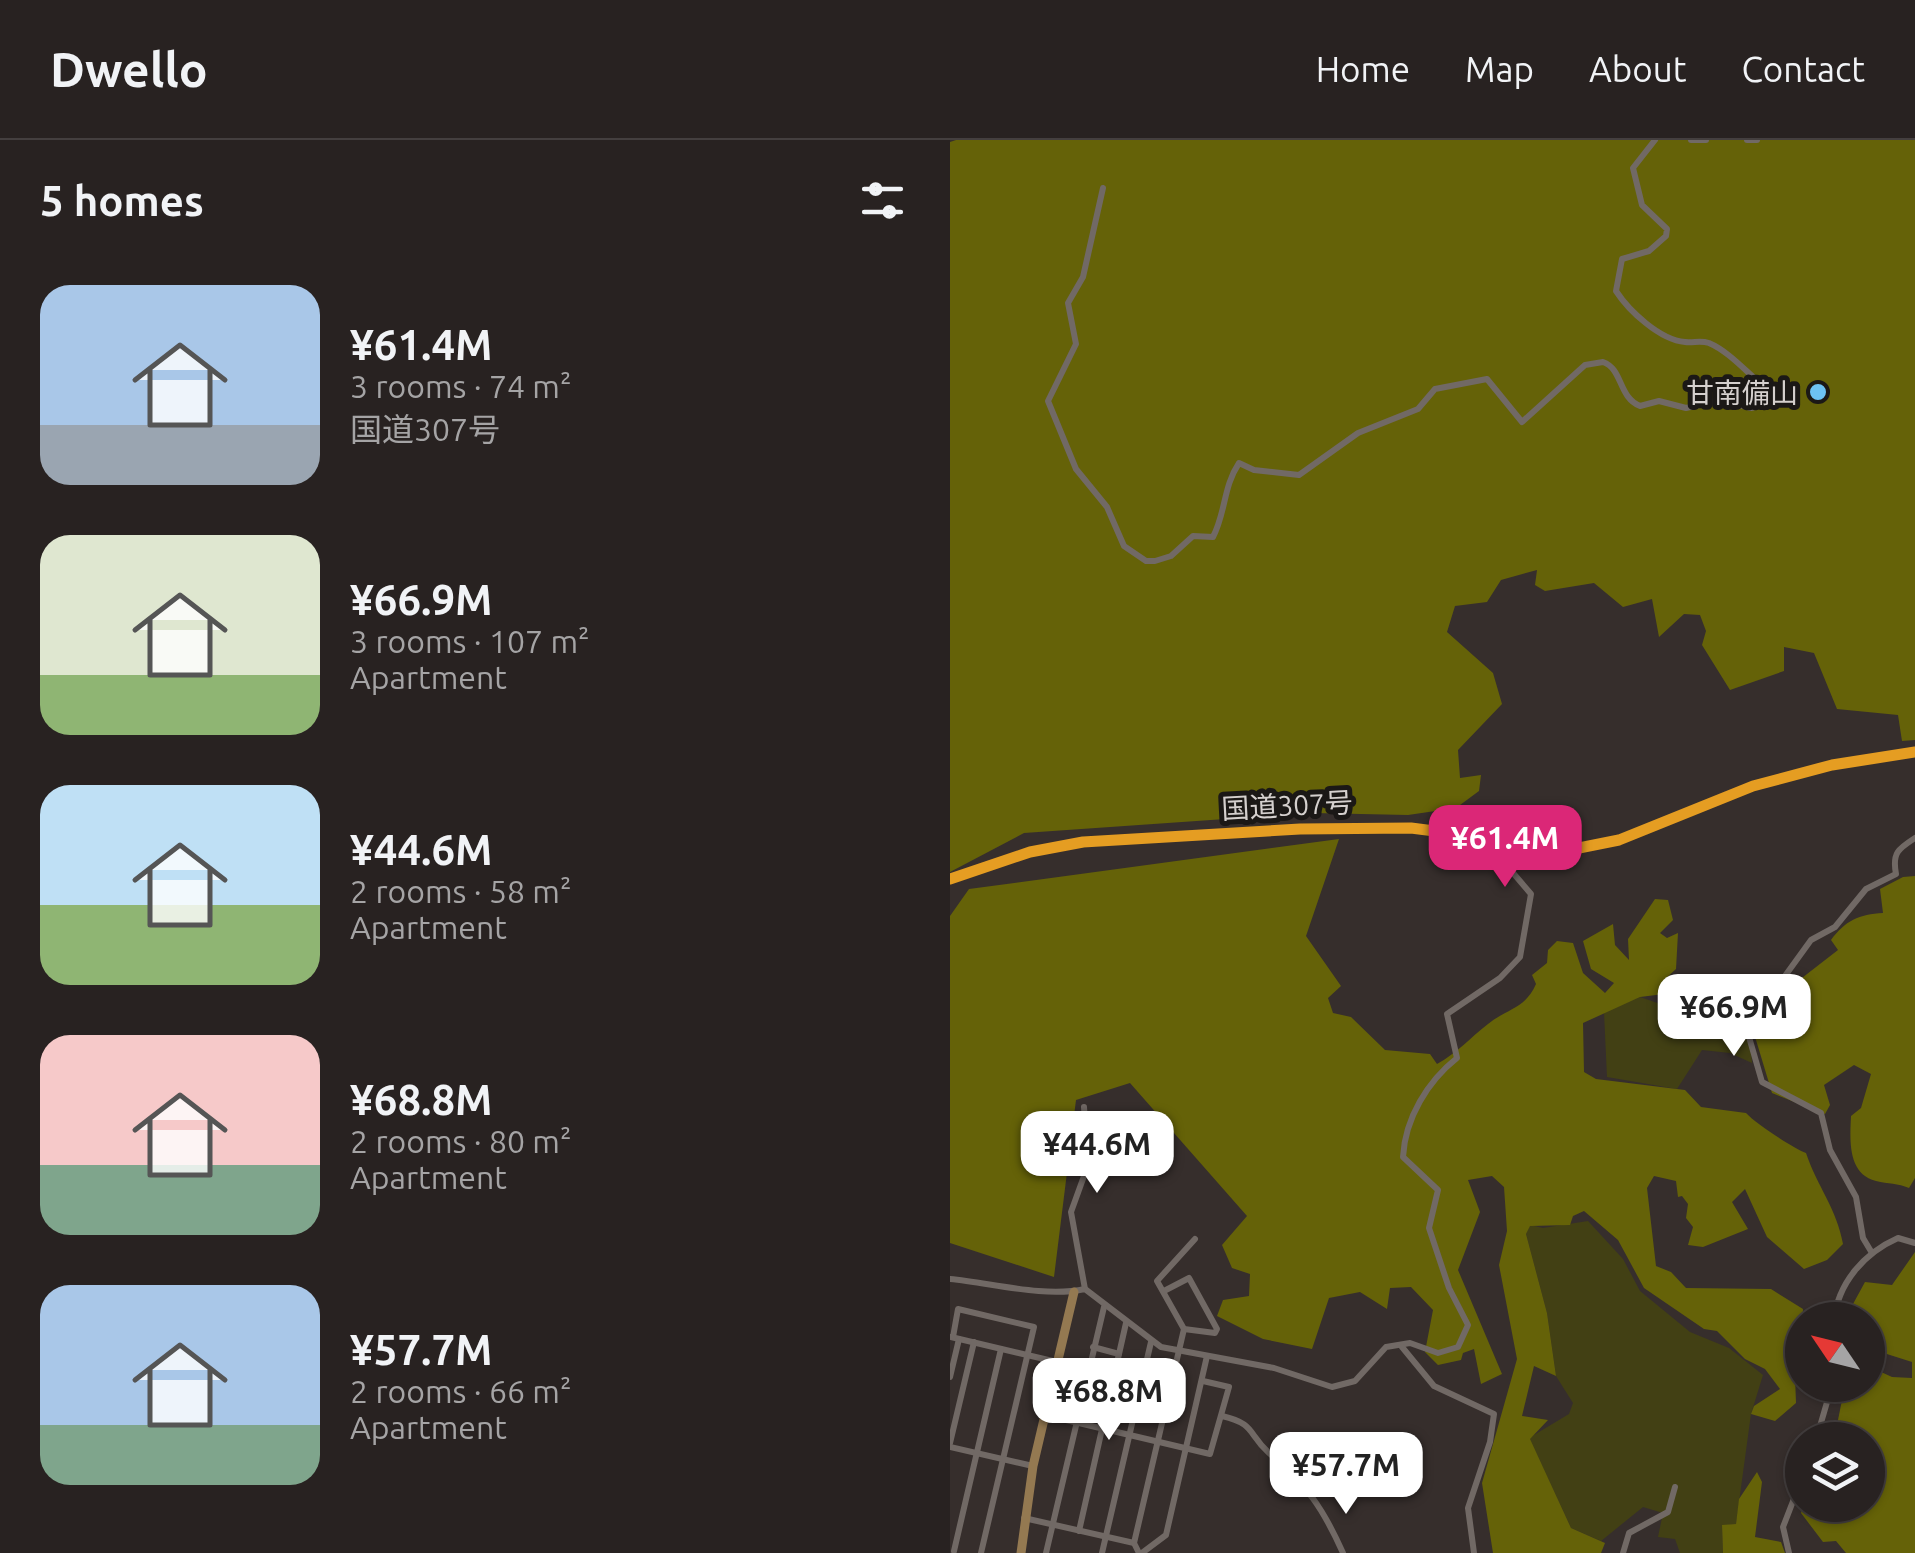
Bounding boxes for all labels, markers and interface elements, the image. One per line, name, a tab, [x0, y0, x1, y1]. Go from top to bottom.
text: Dwello	[50, 42, 208, 96]
text: Home	[1316, 49, 1410, 89]
text: Map	[1465, 49, 1534, 89]
text: About	[1589, 49, 1686, 89]
text: Contact	[1741, 49, 1865, 89]
icon: filters	[855, 173, 910, 228]
text: 5 homes	[40, 177, 204, 224]
text: ¥61.4M	[350, 321, 492, 368]
icon: home	[120, 325, 240, 445]
text: 3 rooms · 74 m²	[350, 368, 571, 404]
place label: 甘南備山	[1686, 377, 1798, 408]
marker: 甘南備山	[1807, 381, 1829, 403]
text: 国道307号	[350, 411, 500, 447]
icon: home	[120, 575, 240, 695]
text: ¥66.9M	[350, 576, 492, 623]
text: 3 rooms · 107 m²	[350, 623, 590, 659]
text: Apartment	[350, 659, 507, 695]
street label: 国道307号	[1221, 786, 1353, 824]
pin: ¥61.4M	[1424, 805, 1586, 890]
text: ¥61.4M	[1451, 819, 1559, 855]
icon: home	[120, 825, 240, 945]
text: ¥44.6M	[350, 826, 492, 873]
text: 2 rooms · 58 m²	[350, 873, 571, 909]
text: Apartment	[350, 909, 507, 945]
pin: ¥66.9M	[1653, 974, 1815, 1059]
text: ¥66.9M	[1680, 988, 1788, 1024]
icon: home	[120, 1075, 240, 1195]
text: ¥68.8M	[350, 1076, 492, 1123]
pin: ¥44.6M	[1016, 1111, 1178, 1196]
text: 2 rooms · 80 m²	[350, 1123, 571, 1159]
text: ¥44.6M	[1043, 1125, 1151, 1161]
text: Apartment	[350, 1159, 507, 1195]
north arrow	[1785, 1302, 1885, 1402]
map controls	[1785, 1302, 1885, 1522]
icon: home	[120, 1325, 240, 1445]
text: ¥57.7M	[350, 1326, 492, 1373]
pin: ¥68.8M	[1028, 1358, 1190, 1443]
text: ¥68.8M	[1055, 1372, 1163, 1408]
text: 2 rooms · 66 m²	[350, 1373, 571, 1409]
text: Apartment	[350, 1409, 507, 1445]
button: layers	[1785, 1422, 1885, 1522]
pin: ¥57.7M	[1265, 1432, 1427, 1517]
text: ¥57.7M	[1292, 1446, 1400, 1482]

